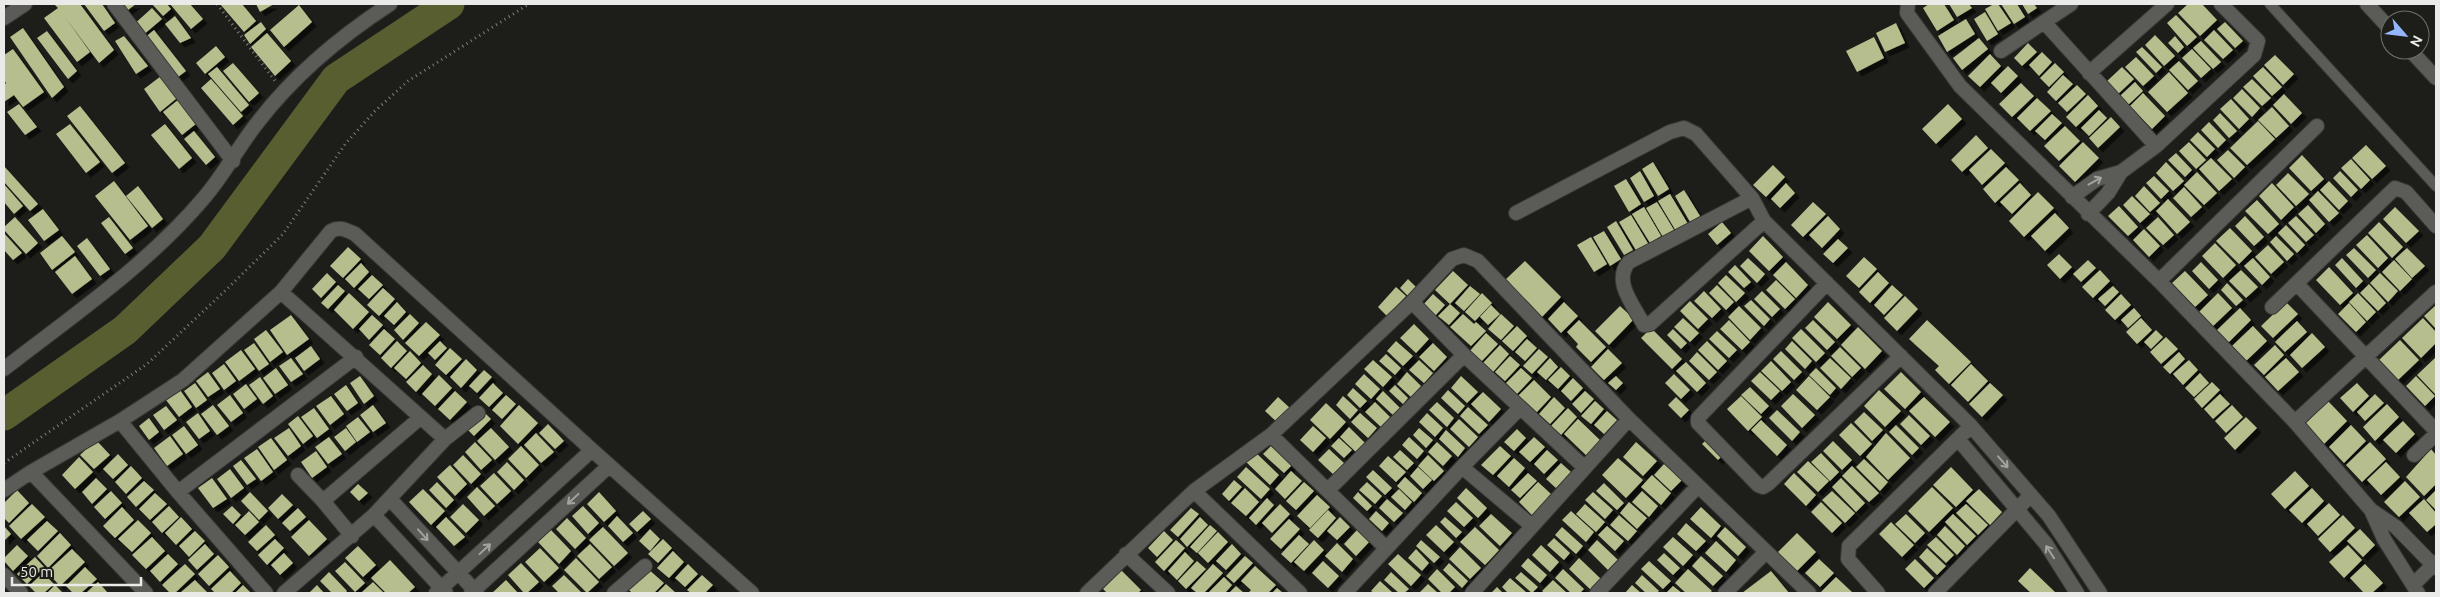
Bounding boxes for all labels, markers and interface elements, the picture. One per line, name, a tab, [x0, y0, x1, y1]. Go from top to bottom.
north arrow	[2380, 10, 2430, 60]
text: N	[2407, 33, 2426, 49]
one-way arrow	[2088, 176, 2102, 186]
one-way arrow	[1997, 456, 2009, 469]
one-way arrow	[567, 493, 580, 505]
one-way arrow	[417, 528, 429, 541]
one-way arrow	[479, 543, 492, 555]
one-way arrow	[2045, 546, 2055, 560]
scale bar	[12, 554, 141, 586]
text: 50 m	[20, 563, 53, 580]

